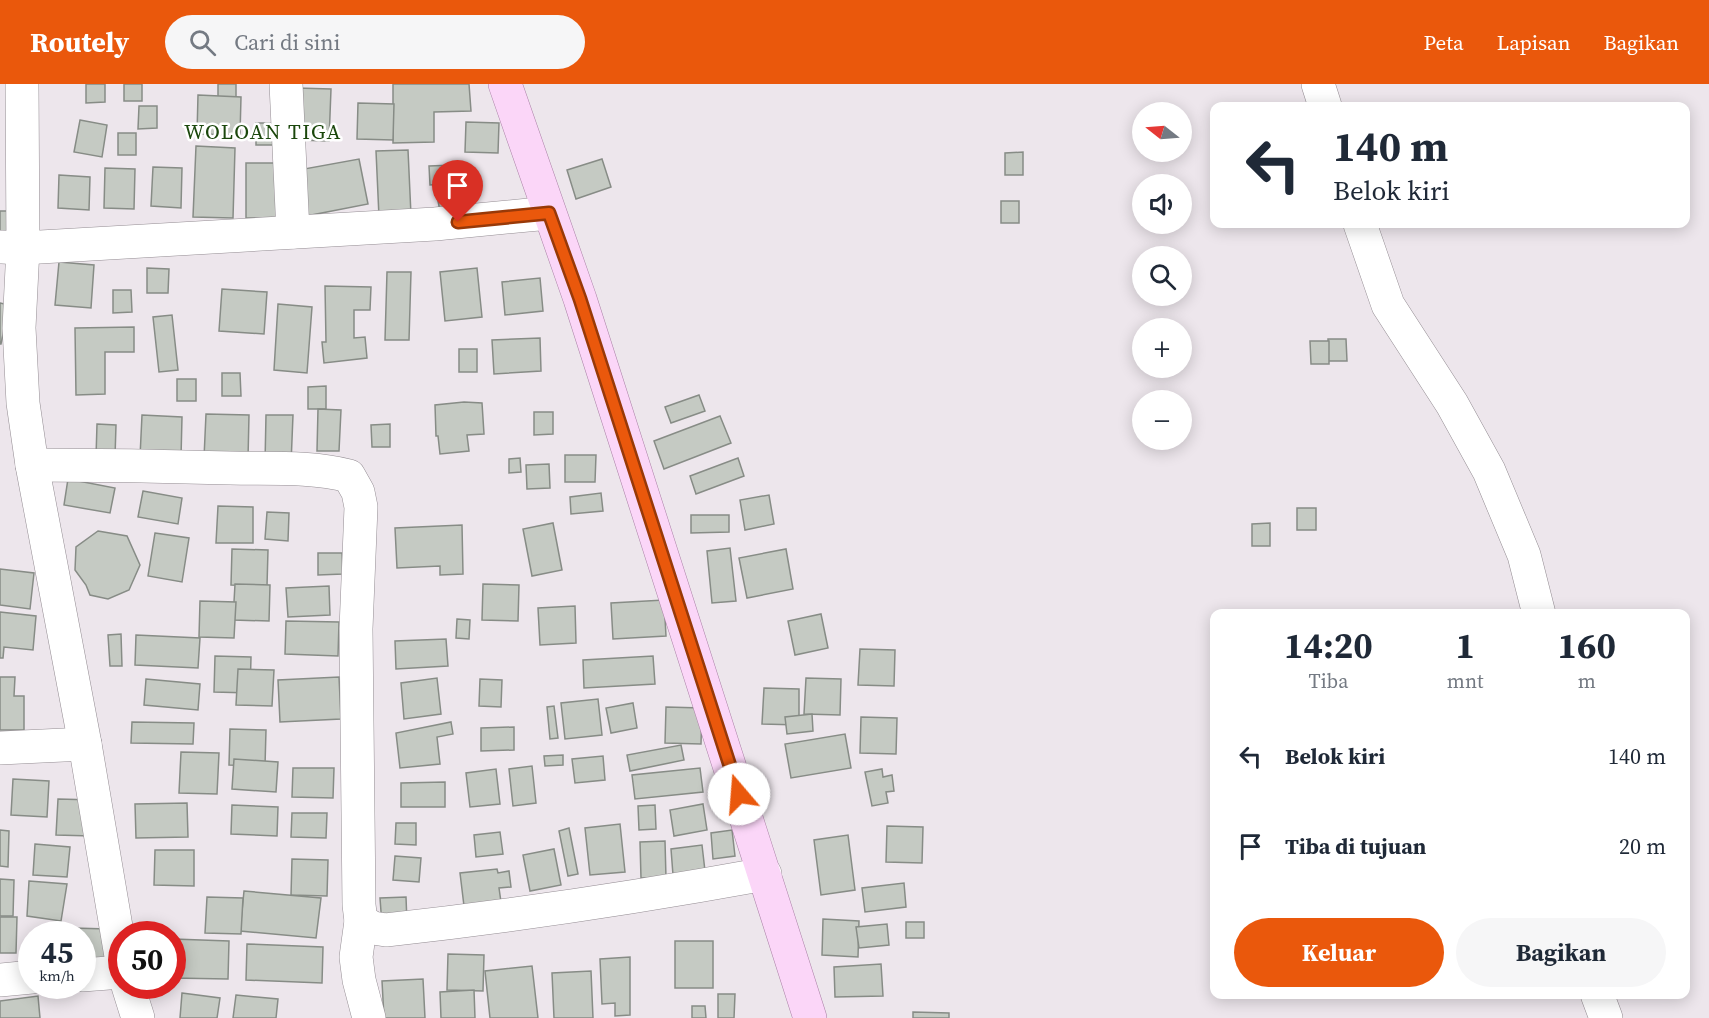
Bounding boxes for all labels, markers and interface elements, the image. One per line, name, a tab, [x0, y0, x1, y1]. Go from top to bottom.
search box	[165, 15, 585, 69]
text: Routely	[30, 23, 129, 61]
icon: search	[186, 26, 219, 59]
text: Cari di sini	[234, 27, 340, 57]
text: Peta	[1423, 28, 1464, 57]
text: Lapisan	[1497, 28, 1570, 57]
text: Bagikan	[1603, 28, 1679, 57]
north arrow	[1132, 102, 1192, 162]
map controls	[1132, 102, 1192, 450]
district label: WOLOAN TIGA	[184, 117, 342, 146]
text: 140 m	[1333, 117, 1448, 175]
icon: left	[1234, 126, 1312, 204]
pin	[432, 160, 483, 222]
icon: arrive	[441, 169, 474, 202]
text: Belok kiri	[1333, 172, 1449, 209]
button: sound	[1132, 174, 1192, 234]
button: search	[1132, 246, 1192, 306]
button: +	[1132, 318, 1192, 378]
button: −	[1132, 390, 1192, 450]
text: 14:20	[1284, 621, 1373, 670]
text: 1	[1455, 621, 1475, 670]
text: 160	[1557, 621, 1616, 670]
text: Tiba	[1309, 667, 1348, 695]
text: mnt	[1447, 667, 1483, 695]
text: m	[1578, 667, 1596, 695]
icon: left	[1234, 740, 1267, 773]
text: Belok kiri	[1285, 741, 1385, 771]
text: 140 m	[1608, 741, 1666, 771]
position arrow	[707, 762, 771, 826]
icon: arrive	[1234, 830, 1267, 863]
text: Tiba di tujuan	[1285, 831, 1426, 861]
text: 20 m	[1619, 831, 1666, 861]
button: Keluar	[1234, 918, 1444, 987]
button: Bagikan	[1456, 918, 1666, 987]
speed limit sign: 50	[108, 921, 186, 999]
text: 45	[41, 932, 73, 973]
text: km/h	[39, 965, 75, 986]

